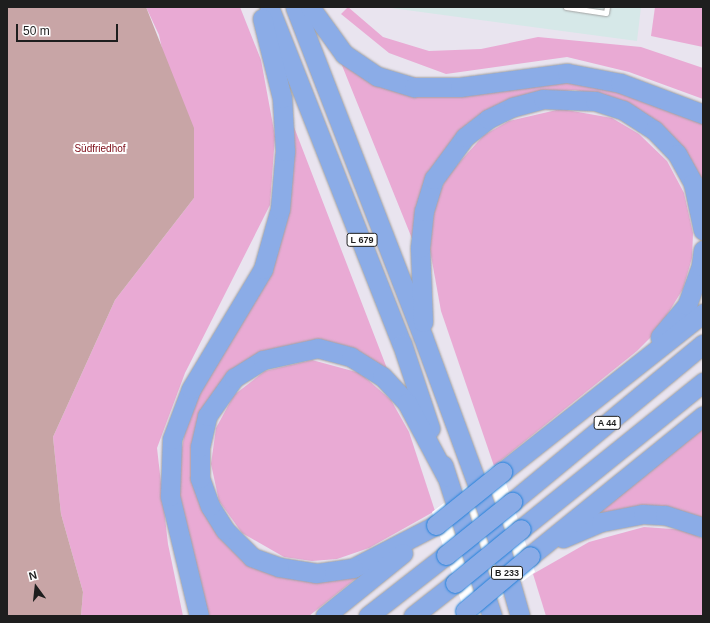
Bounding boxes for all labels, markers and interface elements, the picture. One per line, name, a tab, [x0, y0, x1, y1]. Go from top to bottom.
scale bar	[18, 16, 120, 42]
text: 50 m	[23, 24, 50, 38]
park label: Südfriedhof	[74, 143, 126, 155]
road number: L 679	[346, 233, 378, 247]
road number: A 44	[593, 416, 621, 430]
road number: B 233	[490, 566, 524, 580]
north arrow	[16, 567, 56, 607]
text: N	[27, 569, 38, 582]

